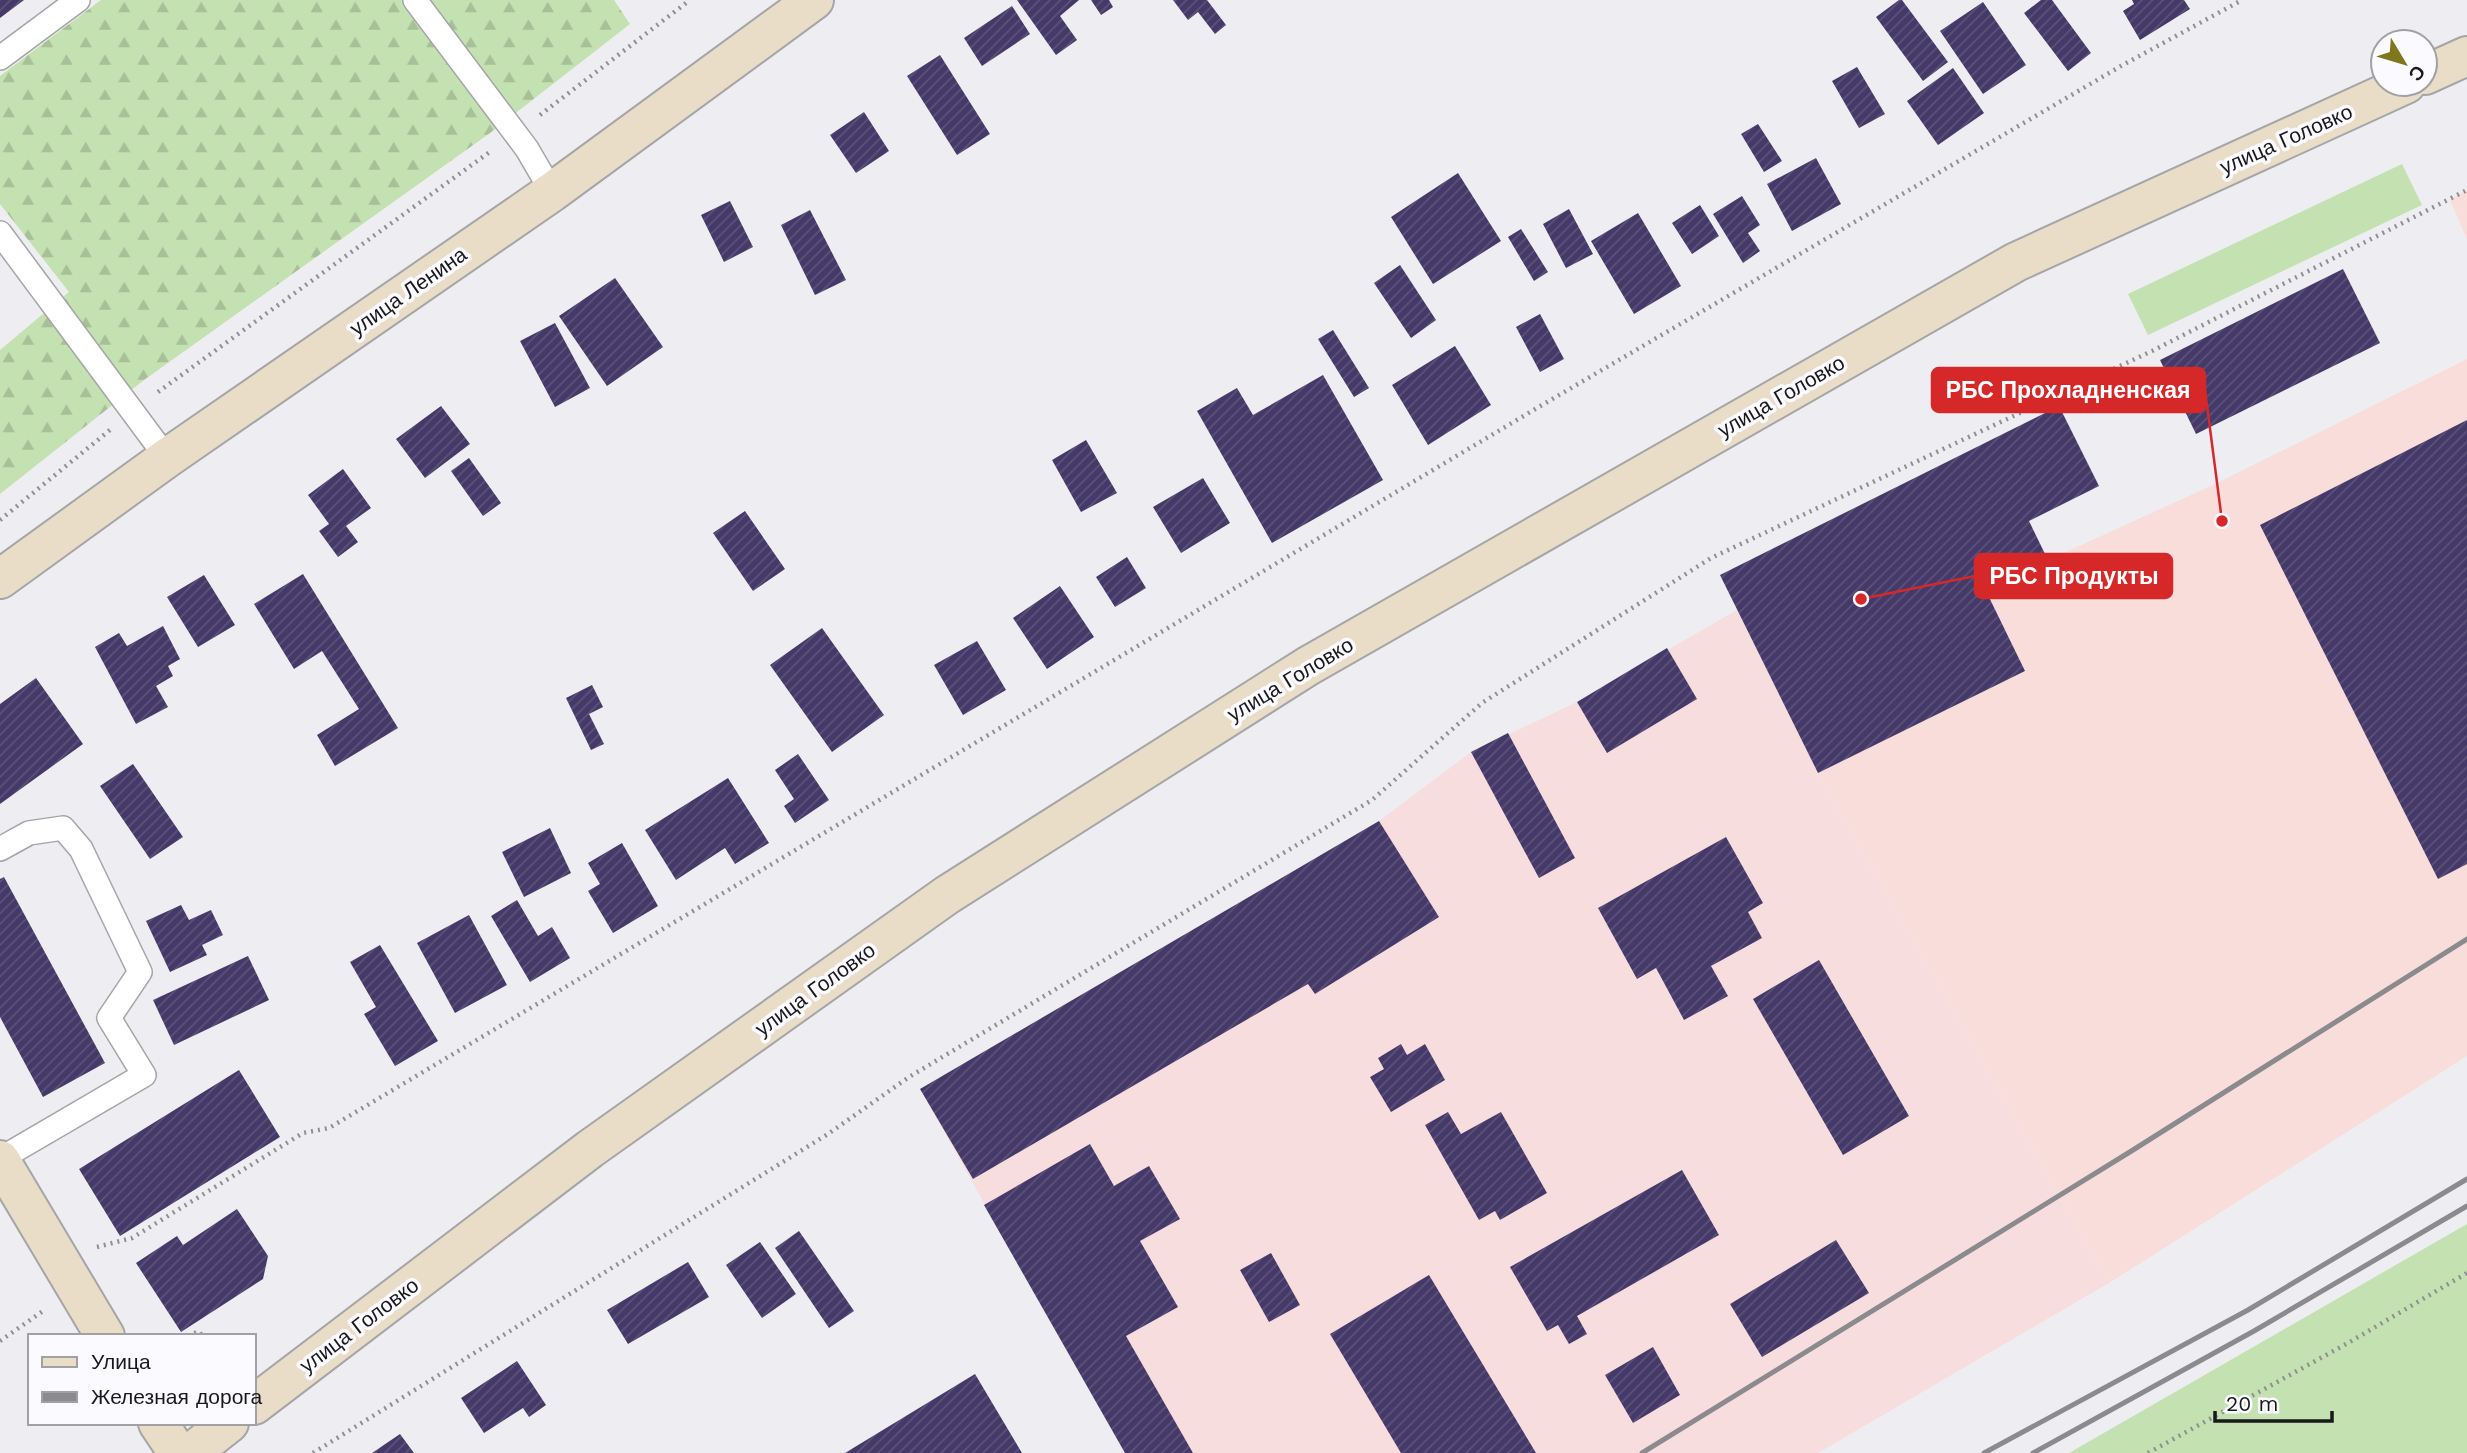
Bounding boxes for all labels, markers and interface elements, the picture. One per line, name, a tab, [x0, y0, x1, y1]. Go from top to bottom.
north arrow	[2369, 28, 2439, 98]
text: С	[2404, 61, 2430, 86]
street label: улица Головко	[2216, 99, 2356, 179]
street label: улица Ленина	[345, 241, 472, 341]
street label: улица Головко	[1713, 350, 1849, 442]
callout: РБС Прохладненская	[1932, 368, 2205, 412]
text: РБС Прохладненская	[1946, 377, 2190, 404]
callout: РБС Продукты	[1975, 554, 2172, 598]
text: РБС Продукты	[1989, 563, 2159, 590]
street label: улица Головко	[1222, 632, 1358, 726]
street label: улица Головко	[750, 937, 880, 1041]
street label: улица Головко	[295, 1272, 423, 1378]
legend	[28, 1334, 256, 1425]
text: Улица	[91, 1349, 151, 1374]
scale bar	[2215, 1380, 2332, 1424]
text: Железная дорога	[91, 1384, 263, 1409]
text: 20 m	[2226, 1391, 2278, 1416]

